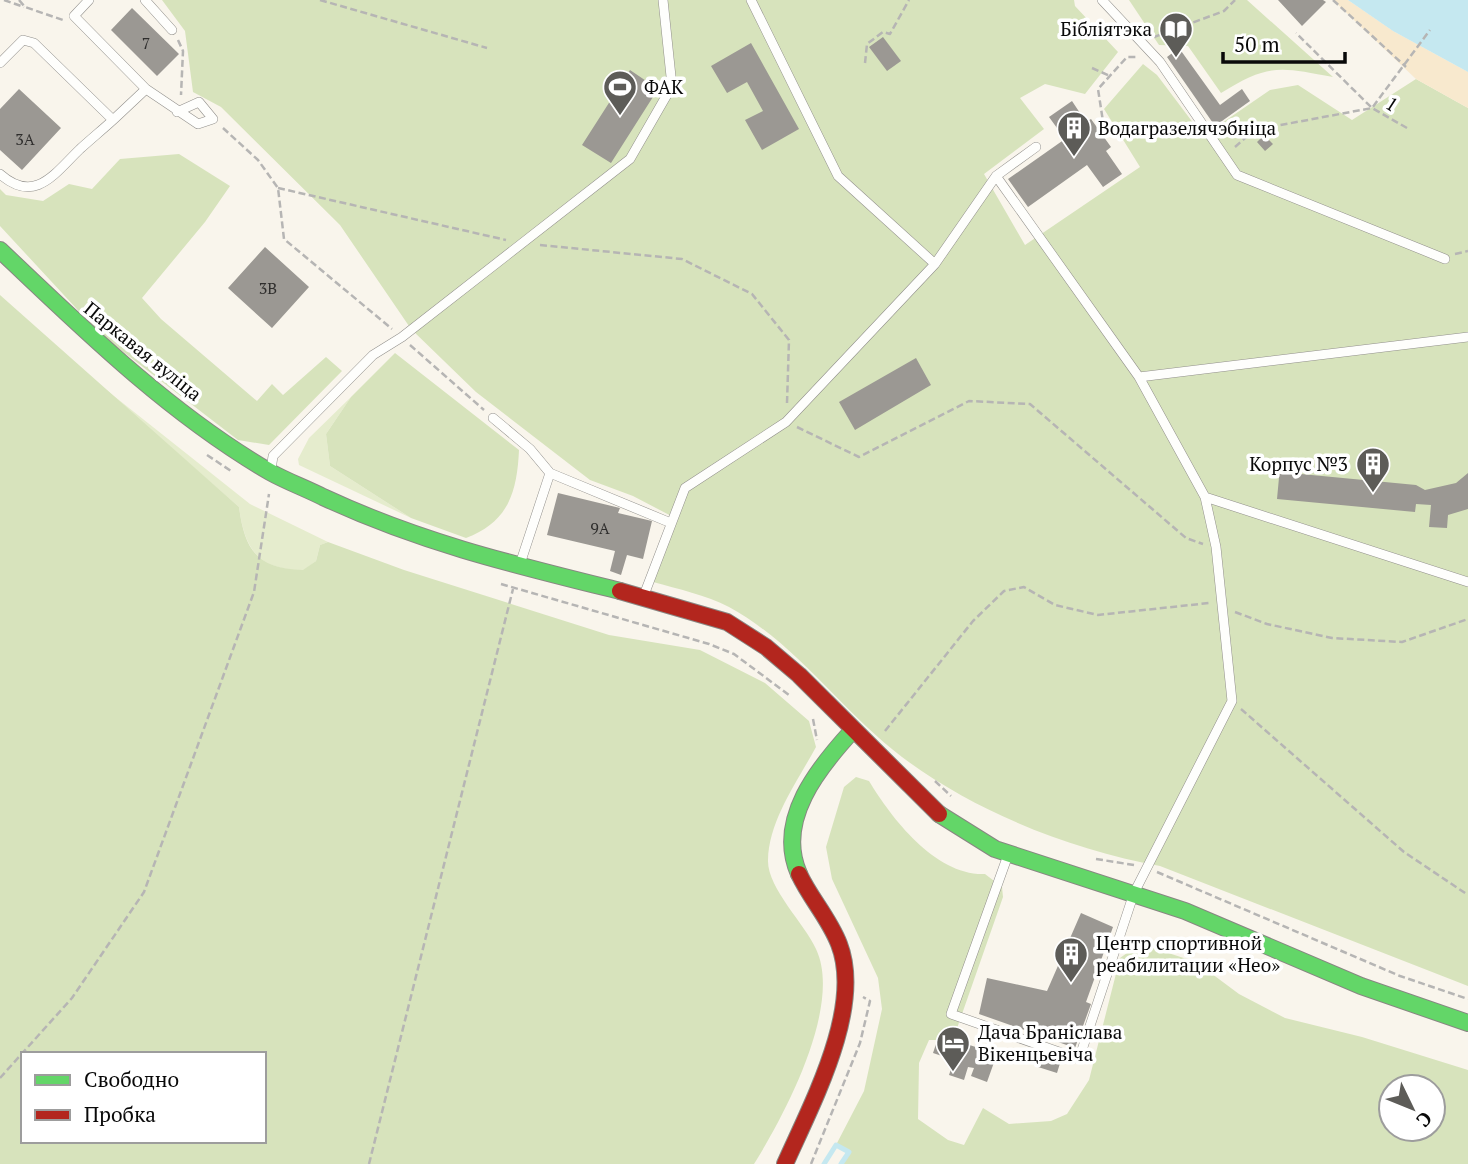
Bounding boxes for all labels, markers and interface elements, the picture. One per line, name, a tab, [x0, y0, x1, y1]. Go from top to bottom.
library icon: Бібліятэка	[1157, 10, 1195, 59]
place label: Бібліятэка	[1060, 16, 1152, 41]
scale bar	[1223, 21, 1346, 65]
text: 50 m	[1234, 30, 1280, 58]
house number: 7	[142, 32, 150, 54]
sports icon: ФАК	[601, 68, 639, 117]
place label: ФАК	[644, 74, 684, 99]
street label: 1	[1381, 90, 1403, 117]
building icon: Водагразелячэбніца	[1055, 109, 1093, 158]
place label: Водагразелячэбніца	[1098, 115, 1277, 140]
house number: 3А	[15, 128, 35, 150]
house number: 3В	[259, 277, 277, 299]
street label: Паркавая вуліца	[79, 295, 208, 406]
building icon: Корпус №3	[1354, 445, 1392, 494]
place label: Корпус №3	[1249, 451, 1348, 476]
house number: 9А	[590, 517, 610, 539]
place label: Центр спортивной реабилитации «Нео»	[1096, 930, 1280, 977]
building icon: Центр спортивной реабилитации «Нео»	[1052, 935, 1090, 984]
place label: Дача Браніслава Вікенцьевіча	[978, 1019, 1123, 1066]
hotel icon: Дача Браніслава Вікенцьевіча	[934, 1024, 972, 1073]
legend	[21, 1052, 266, 1143]
text: Свободно	[84, 1065, 179, 1093]
north arrow	[1377, 1073, 1447, 1143]
text: Пробка	[84, 1100, 156, 1128]
text: С	[1411, 1107, 1438, 1133]

